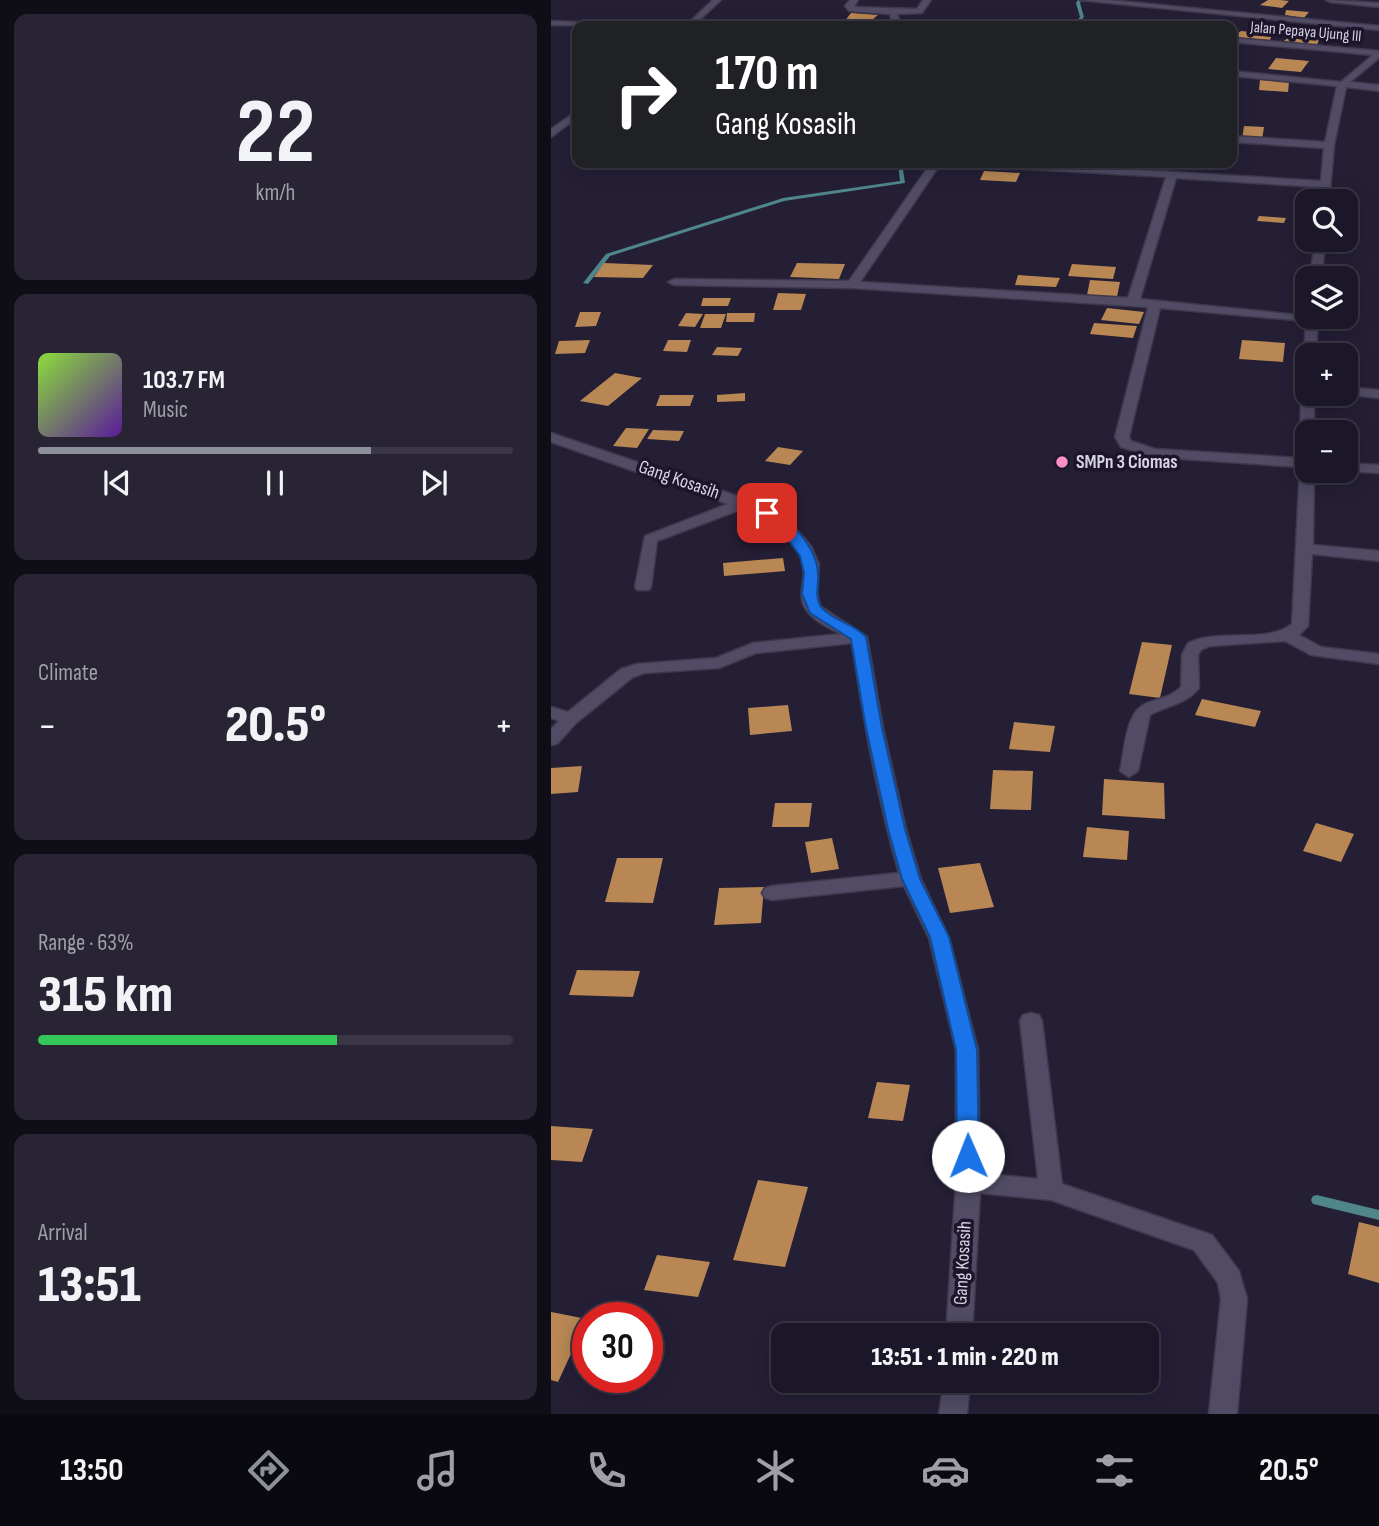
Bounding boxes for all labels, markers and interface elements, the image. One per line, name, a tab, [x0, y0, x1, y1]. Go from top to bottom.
street label: Jalan Pepaya Ujung III	[1249, 18, 1362, 46]
text: 170 m	[715, 45, 819, 104]
icon: right	[600, 49, 691, 140]
text: 22	[236, 79, 315, 188]
text: Gang Kosasih	[715, 105, 857, 144]
text: km/h	[256, 179, 295, 207]
map controls	[1295, 189, 1358, 483]
button: search	[1295, 189, 1358, 252]
button: layers	[1295, 266, 1358, 329]
button: +	[1295, 343, 1358, 406]
text: 103.7 FM	[143, 365, 225, 396]
text: Music	[143, 396, 188, 424]
button: −	[1295, 420, 1358, 483]
place label: SMPn 3 Ciomas	[1076, 451, 1178, 474]
marker: SMPn 3 Ciomas	[1054, 454, 1070, 470]
street label: Gang Kosasih	[635, 455, 723, 505]
icon: previous	[98, 464, 136, 502]
icon: pause	[256, 464, 294, 502]
icon: next	[415, 464, 453, 502]
pin	[737, 483, 797, 543]
icon: arrive	[748, 494, 786, 532]
text: Climate	[38, 659, 98, 687]
text: 20.5°	[225, 694, 326, 757]
text: −	[38, 704, 57, 749]
text: +	[494, 704, 513, 749]
text: Range · 63%	[38, 929, 134, 957]
text: 315 km	[38, 964, 173, 1027]
position arrow	[931, 1119, 1005, 1193]
text: Arrival	[38, 1219, 87, 1247]
street label: Gang Kosasih	[949, 1220, 977, 1306]
text: 13:51	[38, 1254, 141, 1317]
speed limit sign: 30	[572, 1302, 663, 1393]
text: 13:51 · 1 min · 220 m	[871, 1342, 1059, 1373]
icon: directions	[244, 1446, 293, 1495]
icon: music	[413, 1446, 462, 1495]
icon: phone	[582, 1446, 631, 1495]
icon: climate	[751, 1446, 800, 1495]
icon: car	[921, 1446, 970, 1495]
icon: filters	[1090, 1446, 1139, 1495]
text: 13:50	[60, 1451, 123, 1490]
text: 20.5°	[1259, 1451, 1319, 1490]

